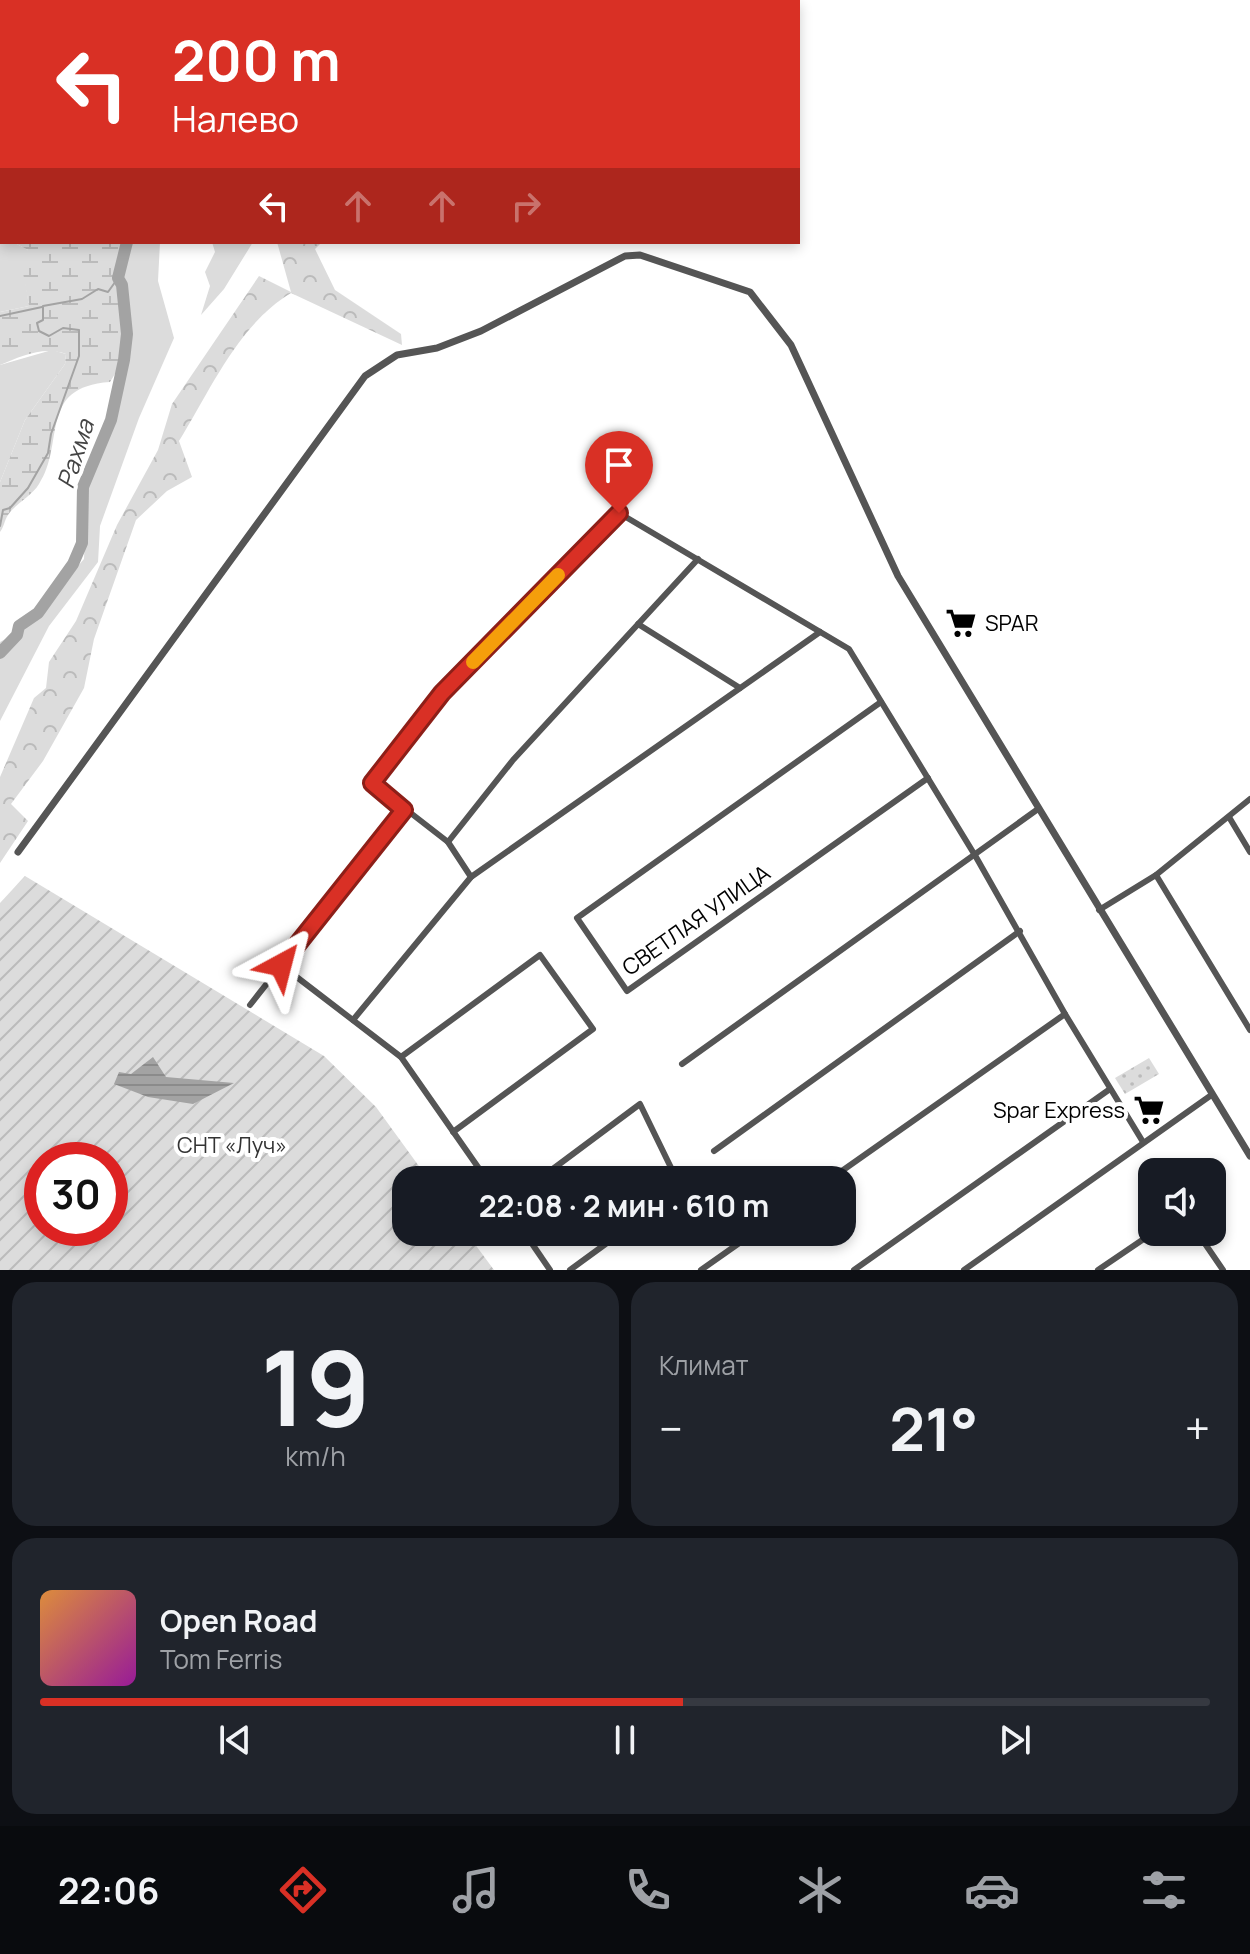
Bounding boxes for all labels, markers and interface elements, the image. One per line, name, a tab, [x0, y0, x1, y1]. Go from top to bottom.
text: 200 m	[172, 21, 341, 98]
icon: left	[40, 32, 144, 136]
text: Налево	[172, 94, 299, 143]
icon: left	[252, 184, 296, 228]
icon: ahead	[336, 184, 380, 228]
icon: ahead	[420, 184, 464, 228]
icon: right	[504, 184, 548, 228]
water label: Рахма	[48, 413, 102, 492]
pin	[585, 431, 653, 513]
icon: arrive	[597, 443, 641, 487]
supermarket icon: SPAR	[944, 606, 978, 640]
place label: SPAR	[985, 608, 1039, 638]
street label: СВЕТЛАЯ УЛИЦА	[616, 858, 776, 982]
position arrow	[239, 923, 323, 1007]
supermarket icon: Spar Express	[1132, 1093, 1166, 1127]
place label: Spar Express	[993, 1095, 1125, 1125]
park label: СНТ «Луч»	[177, 1130, 287, 1160]
speed limit sign: 30	[24, 1142, 128, 1246]
map controls	[1138, 1158, 1226, 1246]
button: sound	[1138, 1158, 1226, 1246]
text: 22:08 · 2 мин · 610 m	[479, 1185, 769, 1226]
text: 19	[260, 1315, 371, 1457]
text: Климат	[659, 1347, 749, 1383]
text: 21°	[889, 1387, 978, 1469]
text: −	[659, 1398, 683, 1458]
text: +	[1185, 1398, 1210, 1458]
text: km/h	[285, 1438, 346, 1474]
text: Open Road	[160, 1600, 317, 1641]
text: Tom Ferris	[160, 1641, 282, 1677]
icon: previous	[213, 1718, 257, 1762]
icon: pause	[603, 1718, 647, 1762]
icon: next	[993, 1718, 1037, 1762]
icon: directions	[275, 1862, 331, 1918]
icon: music	[448, 1862, 504, 1918]
icon: phone	[620, 1862, 676, 1918]
icon: climate	[792, 1862, 848, 1918]
icon: car	[964, 1862, 1020, 1918]
icon: filters	[1136, 1862, 1192, 1918]
text: 22:06	[58, 1866, 159, 1915]

